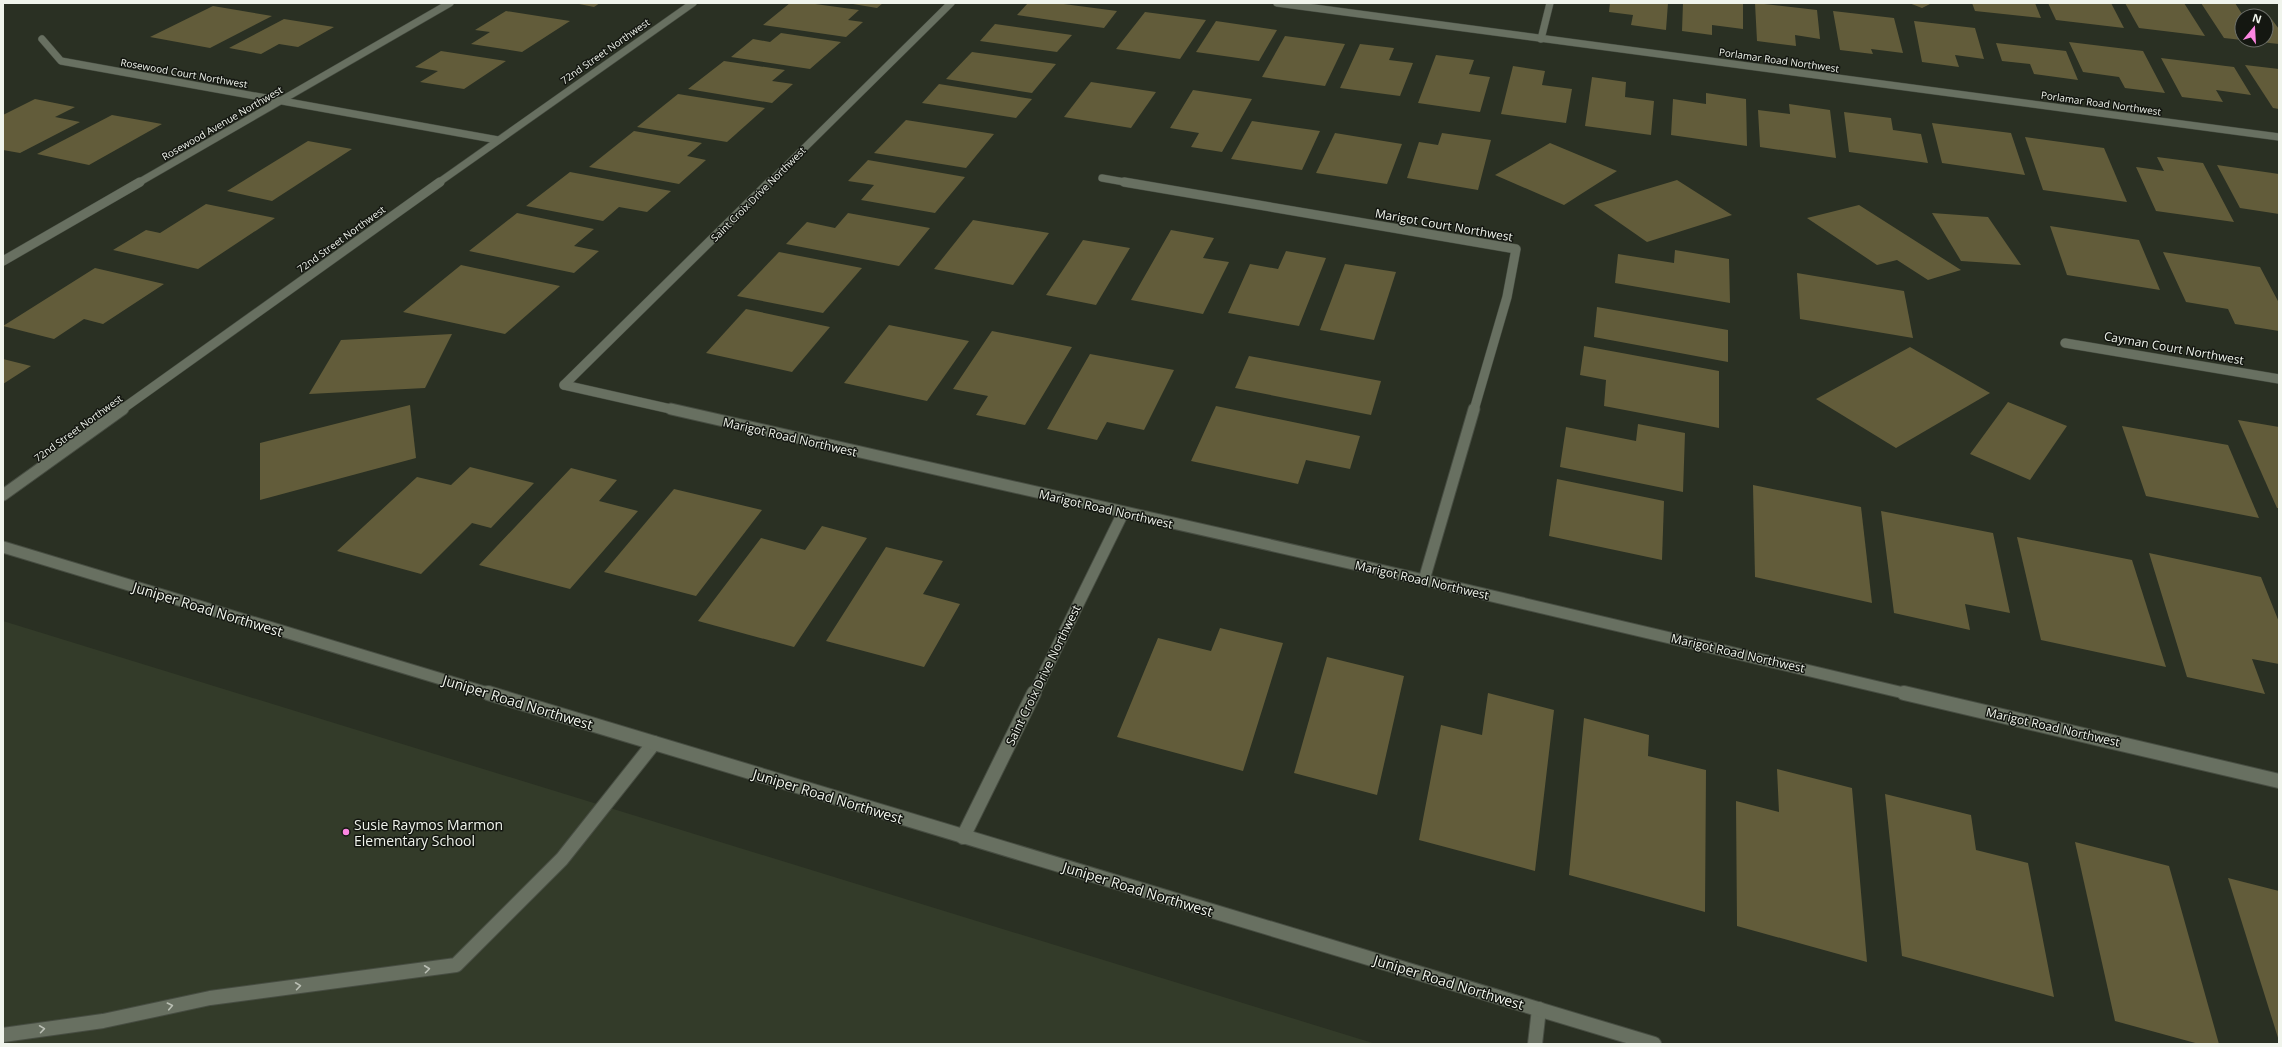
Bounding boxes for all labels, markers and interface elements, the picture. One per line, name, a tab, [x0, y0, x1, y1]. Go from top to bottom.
north arrow	[2234, 8, 2274, 48]
text: N	[2251, 9, 2264, 27]
street label: 72nd Street Northwest	[558, 15, 653, 87]
street label: Porlamar Road Northwest	[1718, 45, 1840, 75]
street label: Rosewood Court Northwest	[119, 55, 249, 91]
street label: Rosewood Avenue Northwest	[159, 82, 285, 163]
street label: Porlamar Road Northwest	[2040, 88, 2162, 118]
street label: Saint Croix Drive Northwest	[708, 143, 809, 244]
street label: 72nd Street Northwest	[294, 202, 388, 276]
street label: Marigot Court Northwest	[1374, 204, 1514, 246]
street label: Cayman Court Northwest	[2103, 327, 2245, 369]
street label: 72nd Street Northwest	[31, 391, 125, 465]
street label: Marigot Road Northwest	[721, 413, 859, 461]
street label: Marigot Road Northwest	[1037, 485, 1175, 533]
street label: Marigot Road Northwest	[1353, 556, 1491, 604]
street label: Juniper Road Northwest	[129, 577, 285, 641]
street label: Saint Croix Drive Northwest	[1002, 602, 1084, 748]
street label: Marigot Road Northwest	[1669, 629, 1807, 677]
street label: Juniper Road Northwest	[439, 670, 595, 734]
street label: Marigot Road Northwest	[1984, 703, 2122, 751]
street label: Juniper Road Northwest	[749, 764, 905, 828]
place label: Susie Raymos Marmon Elementary School	[354, 815, 503, 850]
marker: Susie Raymos Marmon Elementary School	[341, 827, 351, 837]
street label: Juniper Road Northwest	[1059, 857, 1215, 921]
street label: Juniper Road Northwest	[1370, 950, 1526, 1014]
one-way arrow	[424, 965, 430, 974]
one-way arrow	[295, 982, 301, 991]
one-way arrow	[166, 1003, 173, 1011]
one-way arrow	[39, 1025, 45, 1034]

